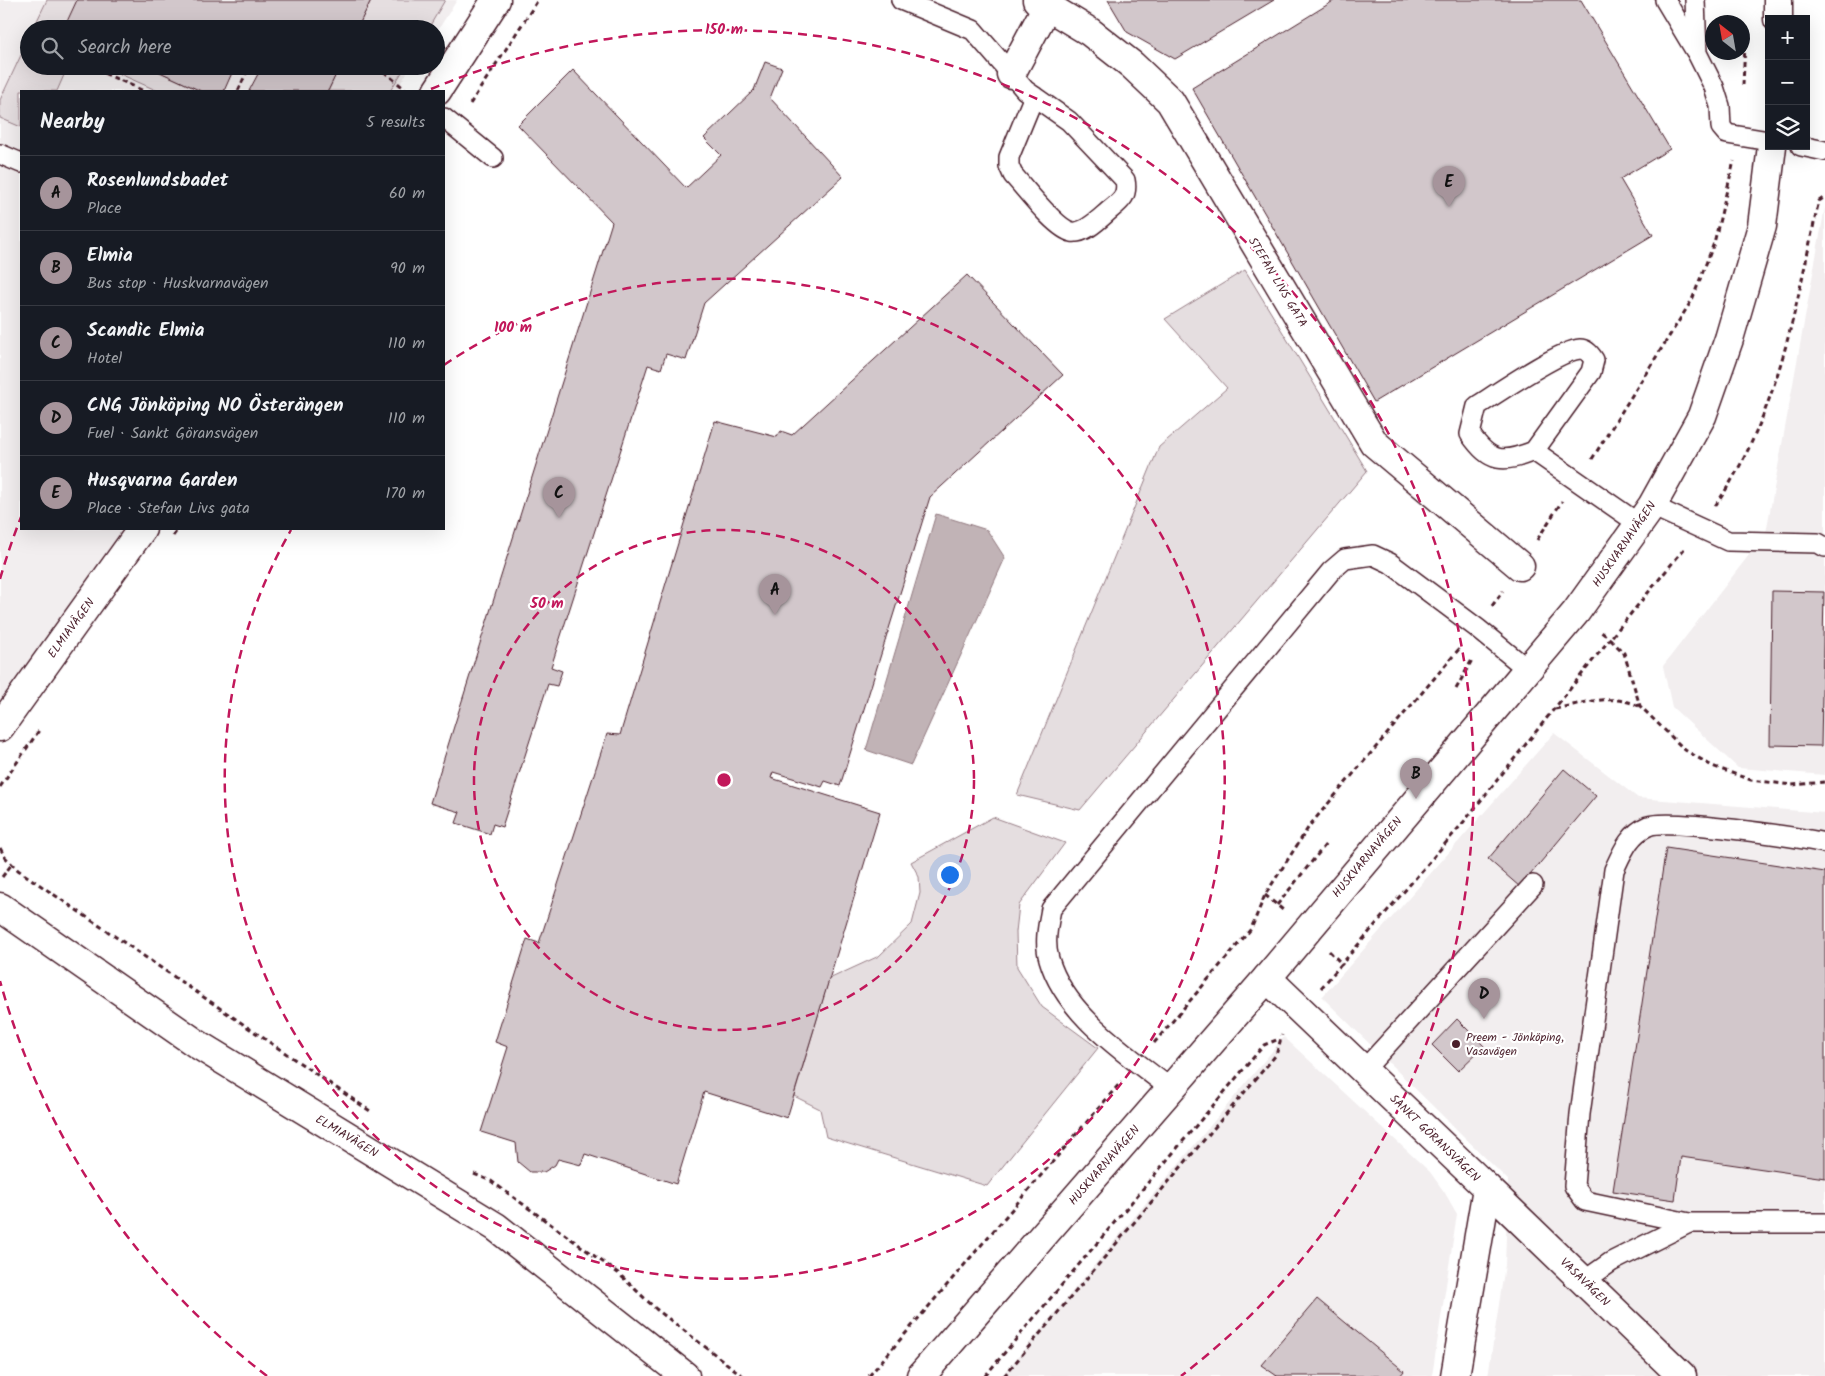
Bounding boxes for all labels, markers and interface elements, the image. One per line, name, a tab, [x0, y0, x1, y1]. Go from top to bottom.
north arrow	[1705, 15, 1750, 60]
map controls	[1765, 15, 1810, 150]
button: +	[1765, 15, 1810, 60]
text: 150 m	[705, 18, 743, 42]
search box	[20, 20, 445, 75]
text: Search here	[78, 33, 172, 63]
icon: search	[38, 34, 66, 62]
button: −	[1765, 60, 1810, 105]
button: layers	[1765, 105, 1810, 150]
text: Nearby	[40, 106, 105, 139]
text: 5 results	[366, 110, 425, 135]
text: Rosenlundsbadet	[87, 166, 228, 196]
pin: E	[1433, 166, 1465, 207]
text: A	[51, 181, 61, 206]
text: 60 m	[389, 181, 425, 206]
text: Place	[87, 196, 121, 221]
street label: STEFAN LIVS GATA	[1243, 233, 1312, 331]
text: Elmia	[87, 241, 133, 271]
text: B	[51, 256, 61, 281]
text: 90 m	[390, 256, 425, 281]
text: Bus stop · Huskvarnavägen	[87, 271, 269, 296]
text: Scandic Elmia	[87, 316, 205, 346]
text: 100 m	[494, 316, 532, 340]
text: C	[51, 331, 61, 356]
text: 110 m	[388, 331, 425, 356]
text: Hotel	[87, 346, 122, 371]
text: CNG Jönköping NO Österängen	[87, 391, 344, 421]
text: D	[51, 406, 61, 431]
text: 110 m	[388, 406, 425, 431]
text: Fuel · Sankt Göransvägen	[87, 421, 258, 446]
text: Husqvarna Garden	[87, 466, 237, 496]
pin: C	[543, 477, 575, 518]
text: E	[52, 481, 60, 506]
text: 170 m	[385, 481, 425, 506]
text: Place · Stefan Livs gata	[87, 496, 250, 521]
street label: HUSKVARNAVÄGEN	[1588, 497, 1661, 591]
pin: A	[759, 574, 791, 615]
text: 50 m	[529, 592, 564, 616]
street label: ELMIAVÄGEN	[43, 594, 100, 662]
pin: B	[1400, 758, 1432, 799]
centre of rings	[715, 771, 733, 789]
street label: HUSKVARNAVÄGEN	[1328, 813, 1407, 902]
your location	[937, 862, 963, 888]
pin: D	[1468, 978, 1500, 1019]
place label: Preem - Jönköping, Vasavägen	[1466, 1028, 1564, 1061]
marker: Preem - Jönköping, Vasavägen	[1450, 1038, 1462, 1050]
street label: SANKT GÖRANSVÄGEN	[1385, 1090, 1484, 1187]
street label: ELMIAVÄGEN	[312, 1110, 382, 1163]
street label: HUSKVARNAVÄGEN	[1064, 1121, 1145, 1210]
street label: VASAVÄGEN	[1555, 1253, 1614, 1311]

